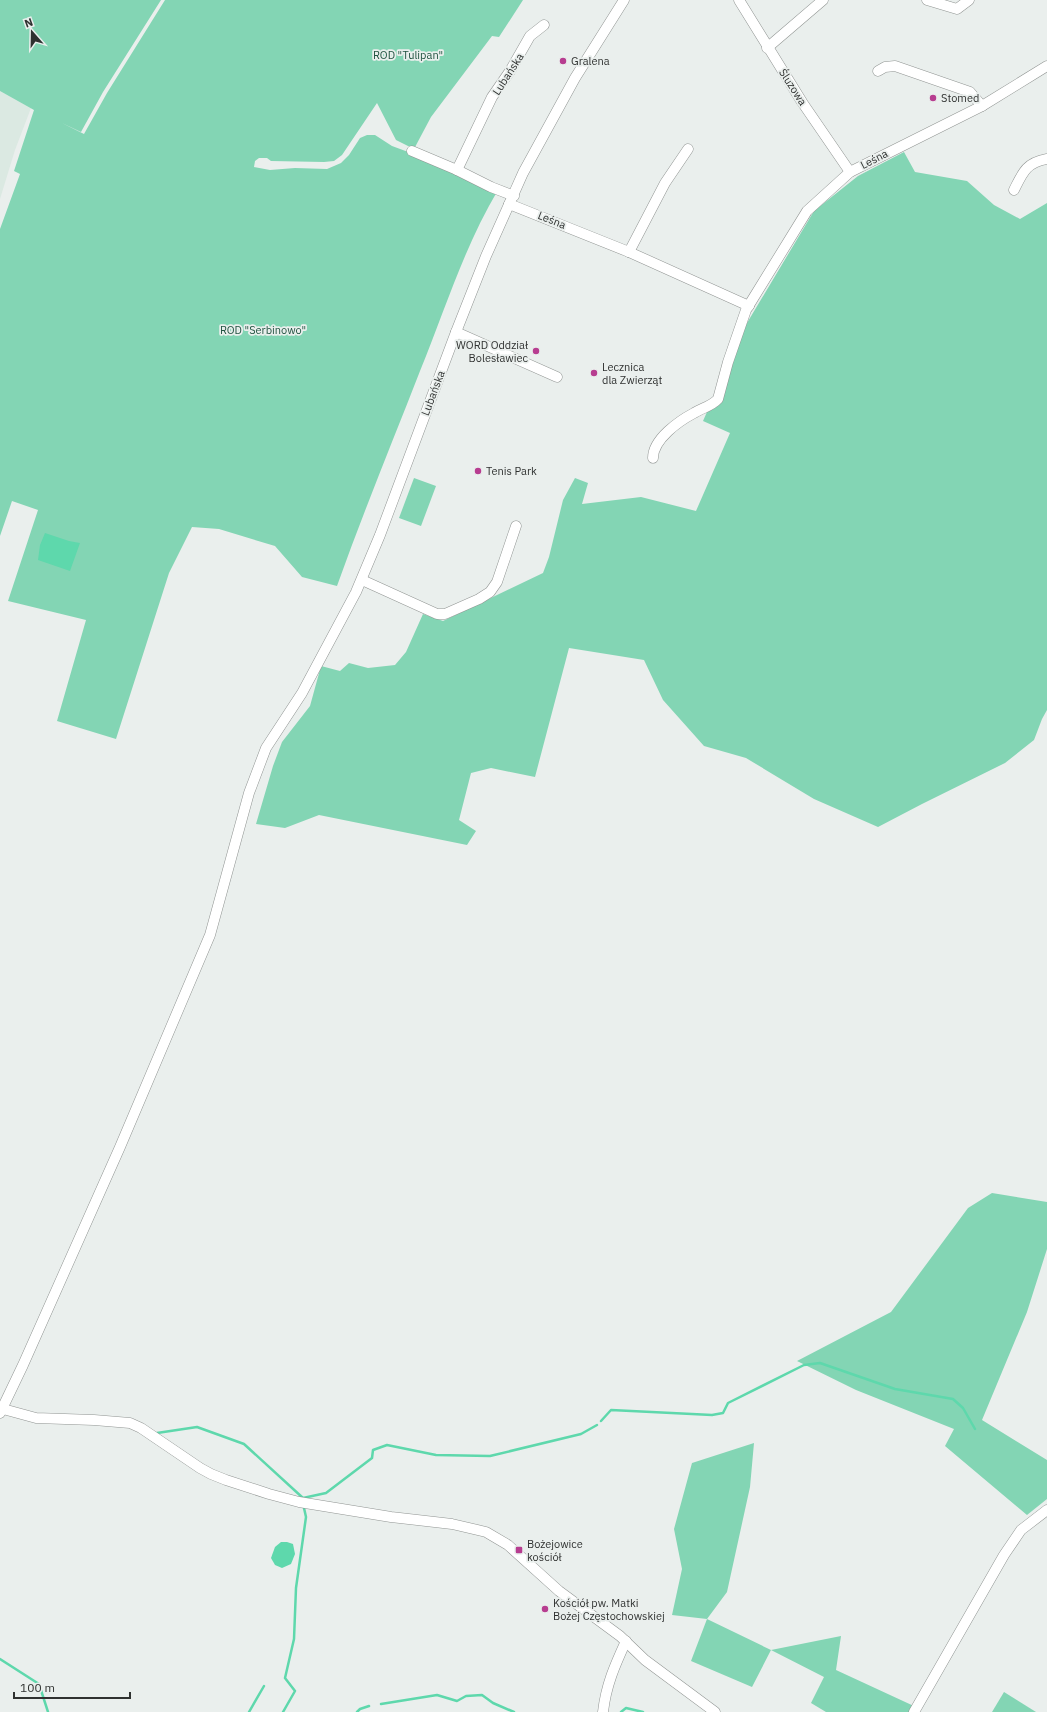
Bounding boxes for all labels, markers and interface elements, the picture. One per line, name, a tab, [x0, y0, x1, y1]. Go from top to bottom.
north arrow	[12, 12, 52, 52]
text: N	[22, 15, 35, 31]
park label: ROD "Tulipan"	[373, 48, 443, 62]
street label: Lubańska	[489, 50, 527, 98]
place label: Gralena	[571, 54, 610, 68]
marker: Gralena	[558, 56, 568, 66]
street label: Śluzowa	[776, 66, 810, 108]
place label: Stomed	[941, 91, 979, 105]
marker: Stomed	[928, 93, 938, 103]
street label: Leśna	[858, 146, 890, 172]
street label: Leśna	[536, 208, 568, 232]
park label: ROD "Serbinowo"	[220, 323, 306, 337]
place label: WORD Oddział Bolesławiec	[456, 338, 528, 365]
marker: WORD Oddział Bolesławiec	[531, 346, 541, 356]
place label: Lecznica dla Zwierząt	[602, 360, 662, 387]
street label: Lubańska	[418, 368, 448, 418]
marker: Lecznica dla Zwierząt	[589, 368, 599, 378]
place label: Tenis Park	[486, 464, 537, 478]
marker: Tenis Park	[473, 466, 483, 476]
place label: Bożejowice kościół	[527, 1537, 583, 1564]
marker: Bożejowice kościół	[514, 1545, 524, 1555]
place label: Kościół pw. Matki Bożej Częstochowskiej	[553, 1596, 665, 1623]
marker: Kościół pw. Matki Bożej Częstochowskiej	[540, 1604, 550, 1614]
scale bar	[14, 1674, 130, 1700]
text: 100 m	[20, 1680, 55, 1695]

